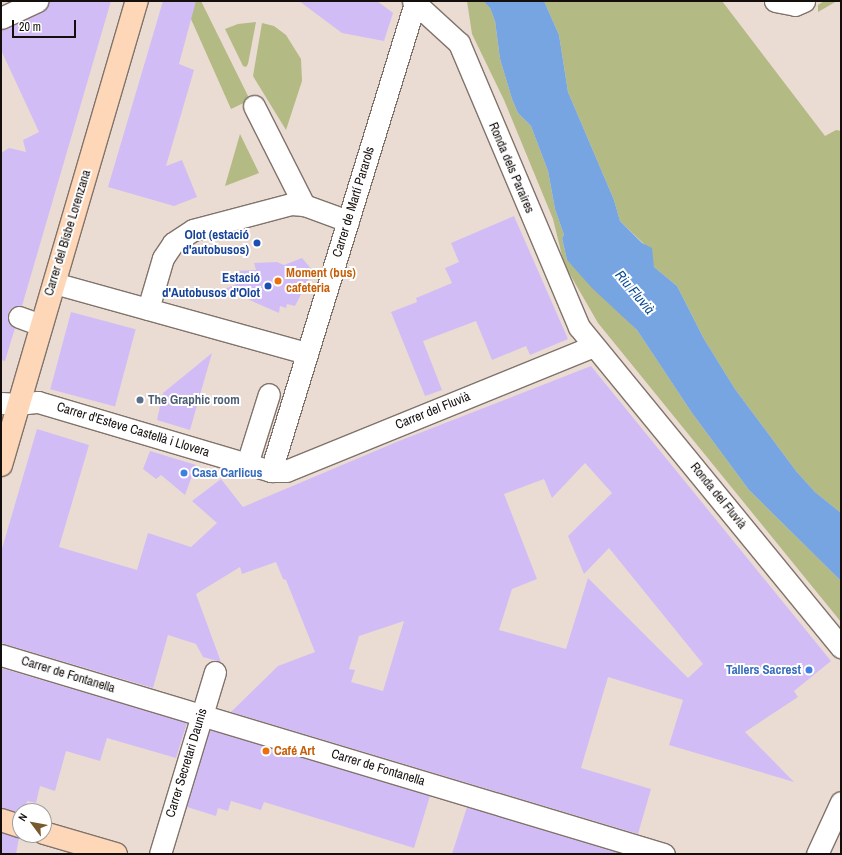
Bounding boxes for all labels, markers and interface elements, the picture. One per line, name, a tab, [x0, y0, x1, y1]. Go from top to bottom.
scale bar	[14, 12, 78, 38]
text: 20 m	[19, 19, 41, 35]
street label: Ronda dels Paraires	[485, 120, 537, 216]
street label: Carrer de Martí Pararols	[330, 145, 378, 259]
street label: Carrer del Bisbe Lorenzana	[41, 168, 95, 298]
place label: Olot (estació d'autobusos)	[183, 228, 249, 259]
marker: Olot (estació d'autobusos)	[252, 238, 262, 248]
place label: Moment (bus) cafeteria	[286, 266, 356, 297]
water label: Riu Fluvià	[612, 267, 658, 317]
place label: Estació d'Autobusos d'Olot	[162, 271, 260, 302]
marker: Moment (bus) cafeteria	[273, 276, 283, 286]
marker: Estació d'Autobusos d'Olot	[263, 281, 273, 291]
street label: Carrer del Fluvià	[393, 389, 473, 433]
place label: The Graphic room	[148, 392, 240, 408]
marker: The Graphic room	[135, 395, 145, 405]
street label: Carrer d'Esteve Castellà i Llovera	[55, 399, 211, 461]
street label: Ronda del Fluvià	[687, 460, 749, 532]
place label: Casa Carlicus	[192, 465, 263, 481]
marker: Casa Carlicus	[179, 468, 189, 478]
street label: Carrer de Fontanella	[19, 653, 117, 697]
place label: Tallers Sacrest	[726, 662, 801, 678]
marker: Tallers Sacrest	[804, 665, 814, 675]
street label: Carrer Secretari Daunis	[163, 707, 211, 819]
place label: Café Art	[274, 743, 315, 759]
marker: Café Art	[261, 746, 271, 756]
street label: Carrer de Fontanella	[329, 746, 427, 790]
north arrow	[12, 803, 52, 843]
text: N	[15, 811, 30, 824]

